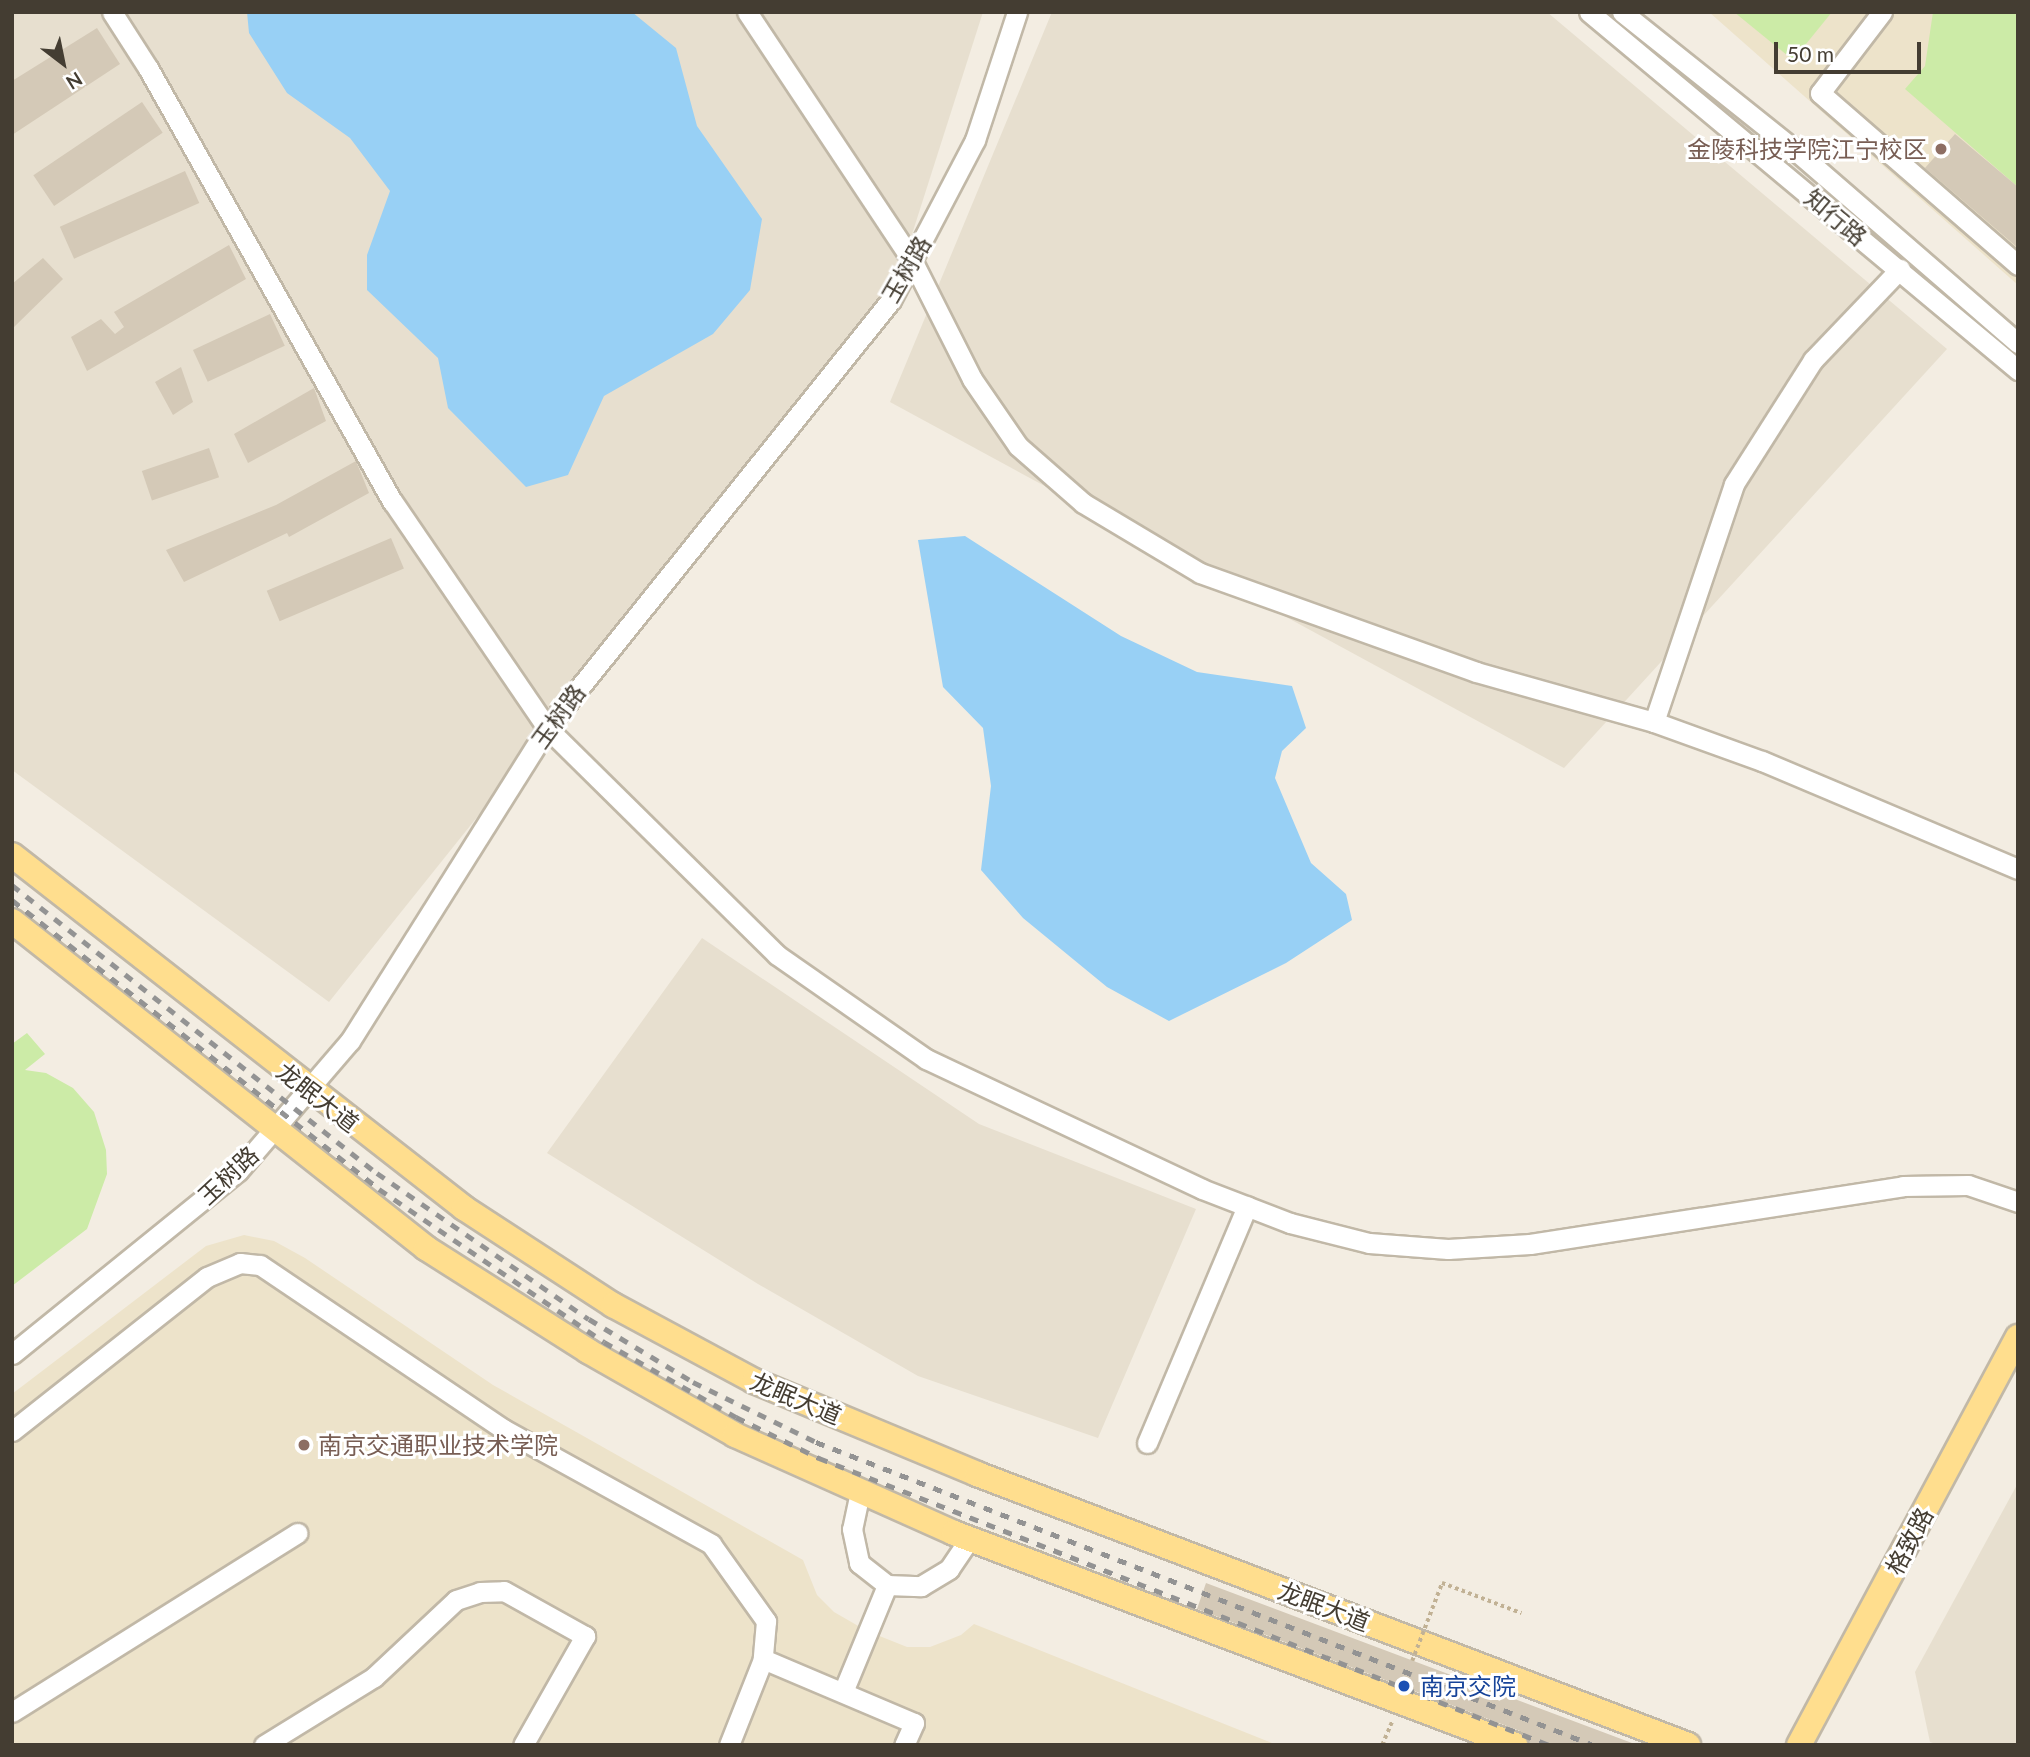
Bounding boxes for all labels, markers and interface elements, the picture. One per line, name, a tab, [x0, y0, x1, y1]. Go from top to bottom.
north arrow	[28, 28, 98, 98]
scale bar	[1778, 28, 1925, 72]
text: 50 m	[1787, 41, 1834, 66]
text: N	[62, 68, 87, 95]
place label: 金陵科技学院江宁校区	[1687, 135, 1927, 163]
marker: 金陵科技学院江宁校区	[1933, 141, 1949, 157]
street label: 知行路	[1799, 183, 1873, 251]
street label: 玉树路	[876, 231, 936, 307]
street label: 玉树路	[525, 678, 591, 754]
street label: 龙眠大道	[271, 1056, 365, 1138]
street label: 玉树路	[192, 1140, 264, 1210]
street label: 龙眠大道	[746, 1366, 846, 1430]
place label: 南京交通职业技术学院	[318, 1431, 558, 1459]
marker: 南京交通职业技术学院	[296, 1437, 312, 1453]
street label: 格致路	[1879, 1502, 1939, 1580]
street label: 龙眠大道	[1274, 1575, 1374, 1637]
place label: 南京交院	[1420, 1672, 1516, 1700]
marker: 南京交院	[1394, 1676, 1414, 1696]

